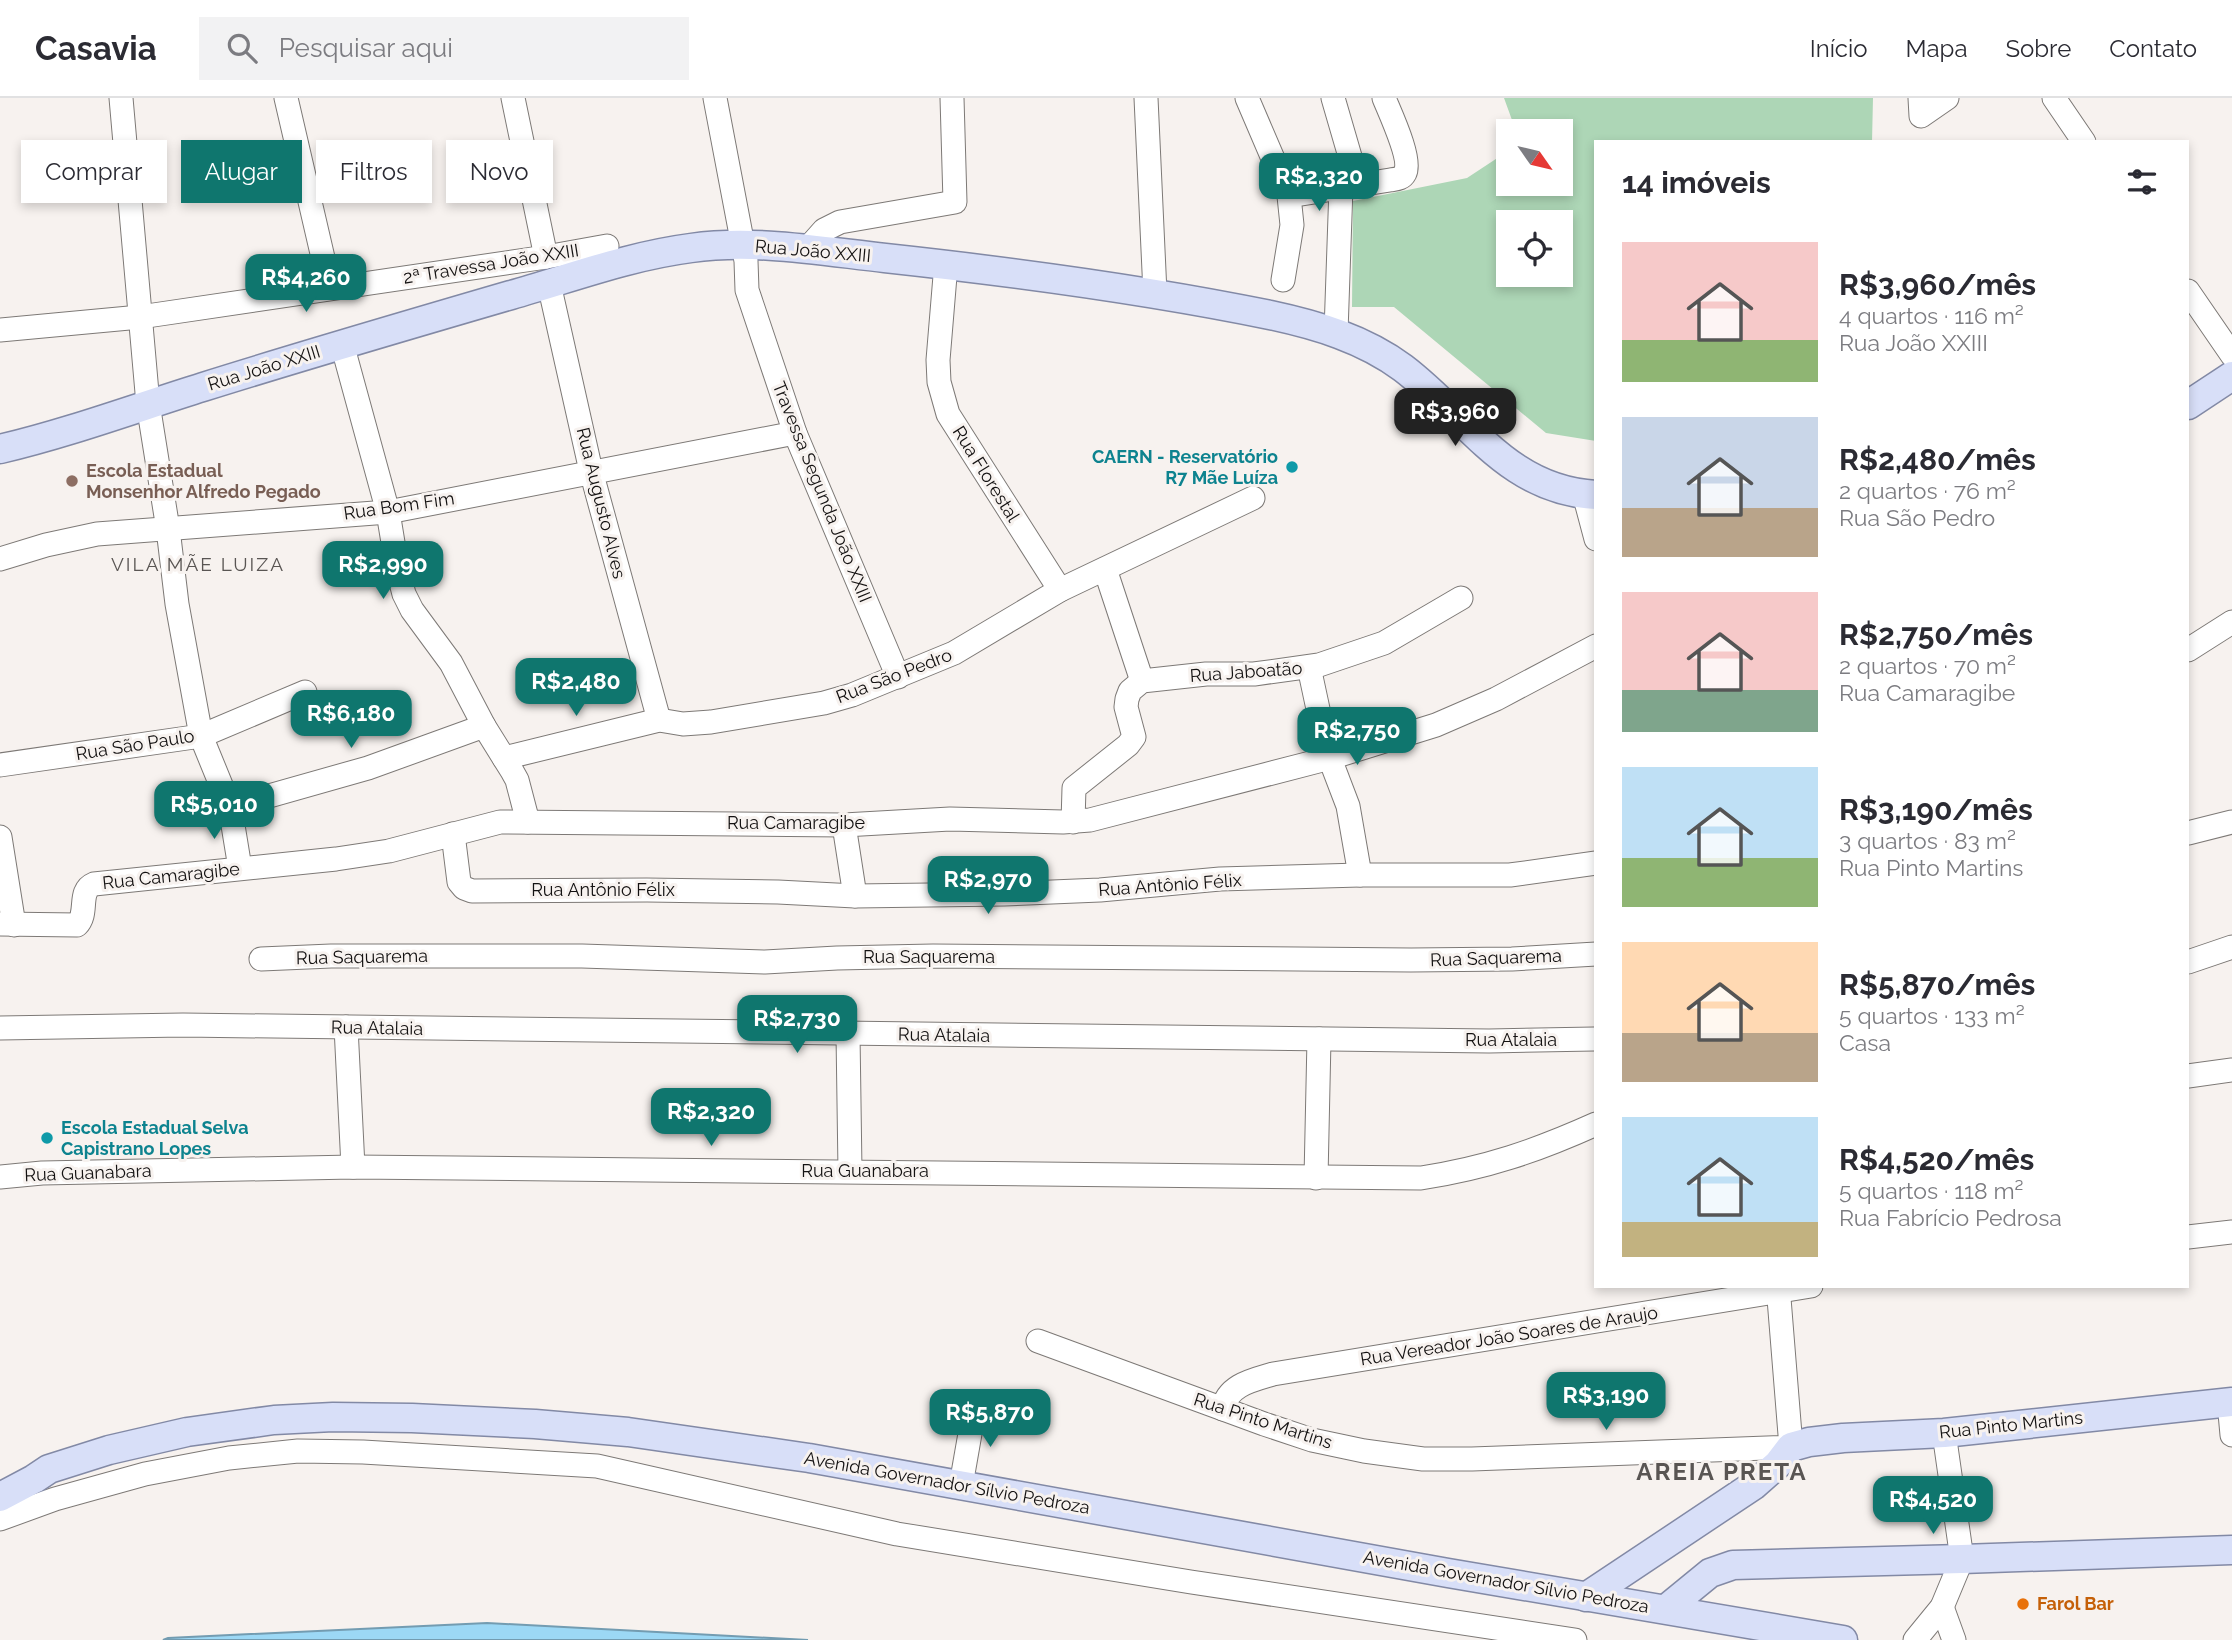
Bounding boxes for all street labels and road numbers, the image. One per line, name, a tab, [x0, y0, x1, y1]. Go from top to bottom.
street label: Rua João XXIII	[754, 235, 872, 266]
street label: 2ª Travessa João XXIII	[401, 239, 580, 288]
street label: Rua João XXIII	[205, 340, 323, 395]
street label: Travessa Segunda João XXIII	[769, 378, 876, 605]
street label: Rua Florestal	[949, 422, 1024, 526]
street label: Rua Augusto Alves	[573, 425, 631, 581]
street label: Rua Bom Fim	[342, 487, 456, 524]
street label: Rua São Pedro	[833, 644, 955, 707]
street label: Rua Jaboatão	[1189, 657, 1303, 686]
street label: Rua São Paulo	[74, 725, 196, 764]
street label: Rua Camaragibe	[727, 812, 865, 833]
street label: Rua Camaragibe	[101, 858, 241, 893]
street label: Rua Antônio Félix	[1098, 869, 1242, 900]
street label: Rua Antônio Félix	[531, 879, 675, 900]
street label: Rua Saquarema	[296, 945, 428, 968]
street label: Rua Saquarema	[1430, 945, 1562, 970]
street label: Rua Saquarema	[863, 946, 995, 967]
street label: Rua Atalaia	[331, 1016, 423, 1039]
street label: Rua Atalaia	[898, 1023, 990, 1046]
street label: Rua Atalaia	[1465, 1029, 1557, 1050]
street label: Rua Guanabara	[24, 1160, 152, 1185]
street label: Rua Guanabara	[801, 1160, 929, 1181]
street label: Rua Vereador João Soares de Araujo	[1359, 1302, 1660, 1369]
street label: Rua Pinto Martins	[1191, 1388, 1335, 1453]
street label: Rua Pinto Martins	[1938, 1406, 2084, 1442]
street label: Avenida Governador Sílvio Pedroza	[803, 1447, 1092, 1518]
street label: Avenida Governador Sílvio Pedroza	[1362, 1546, 1651, 1617]

